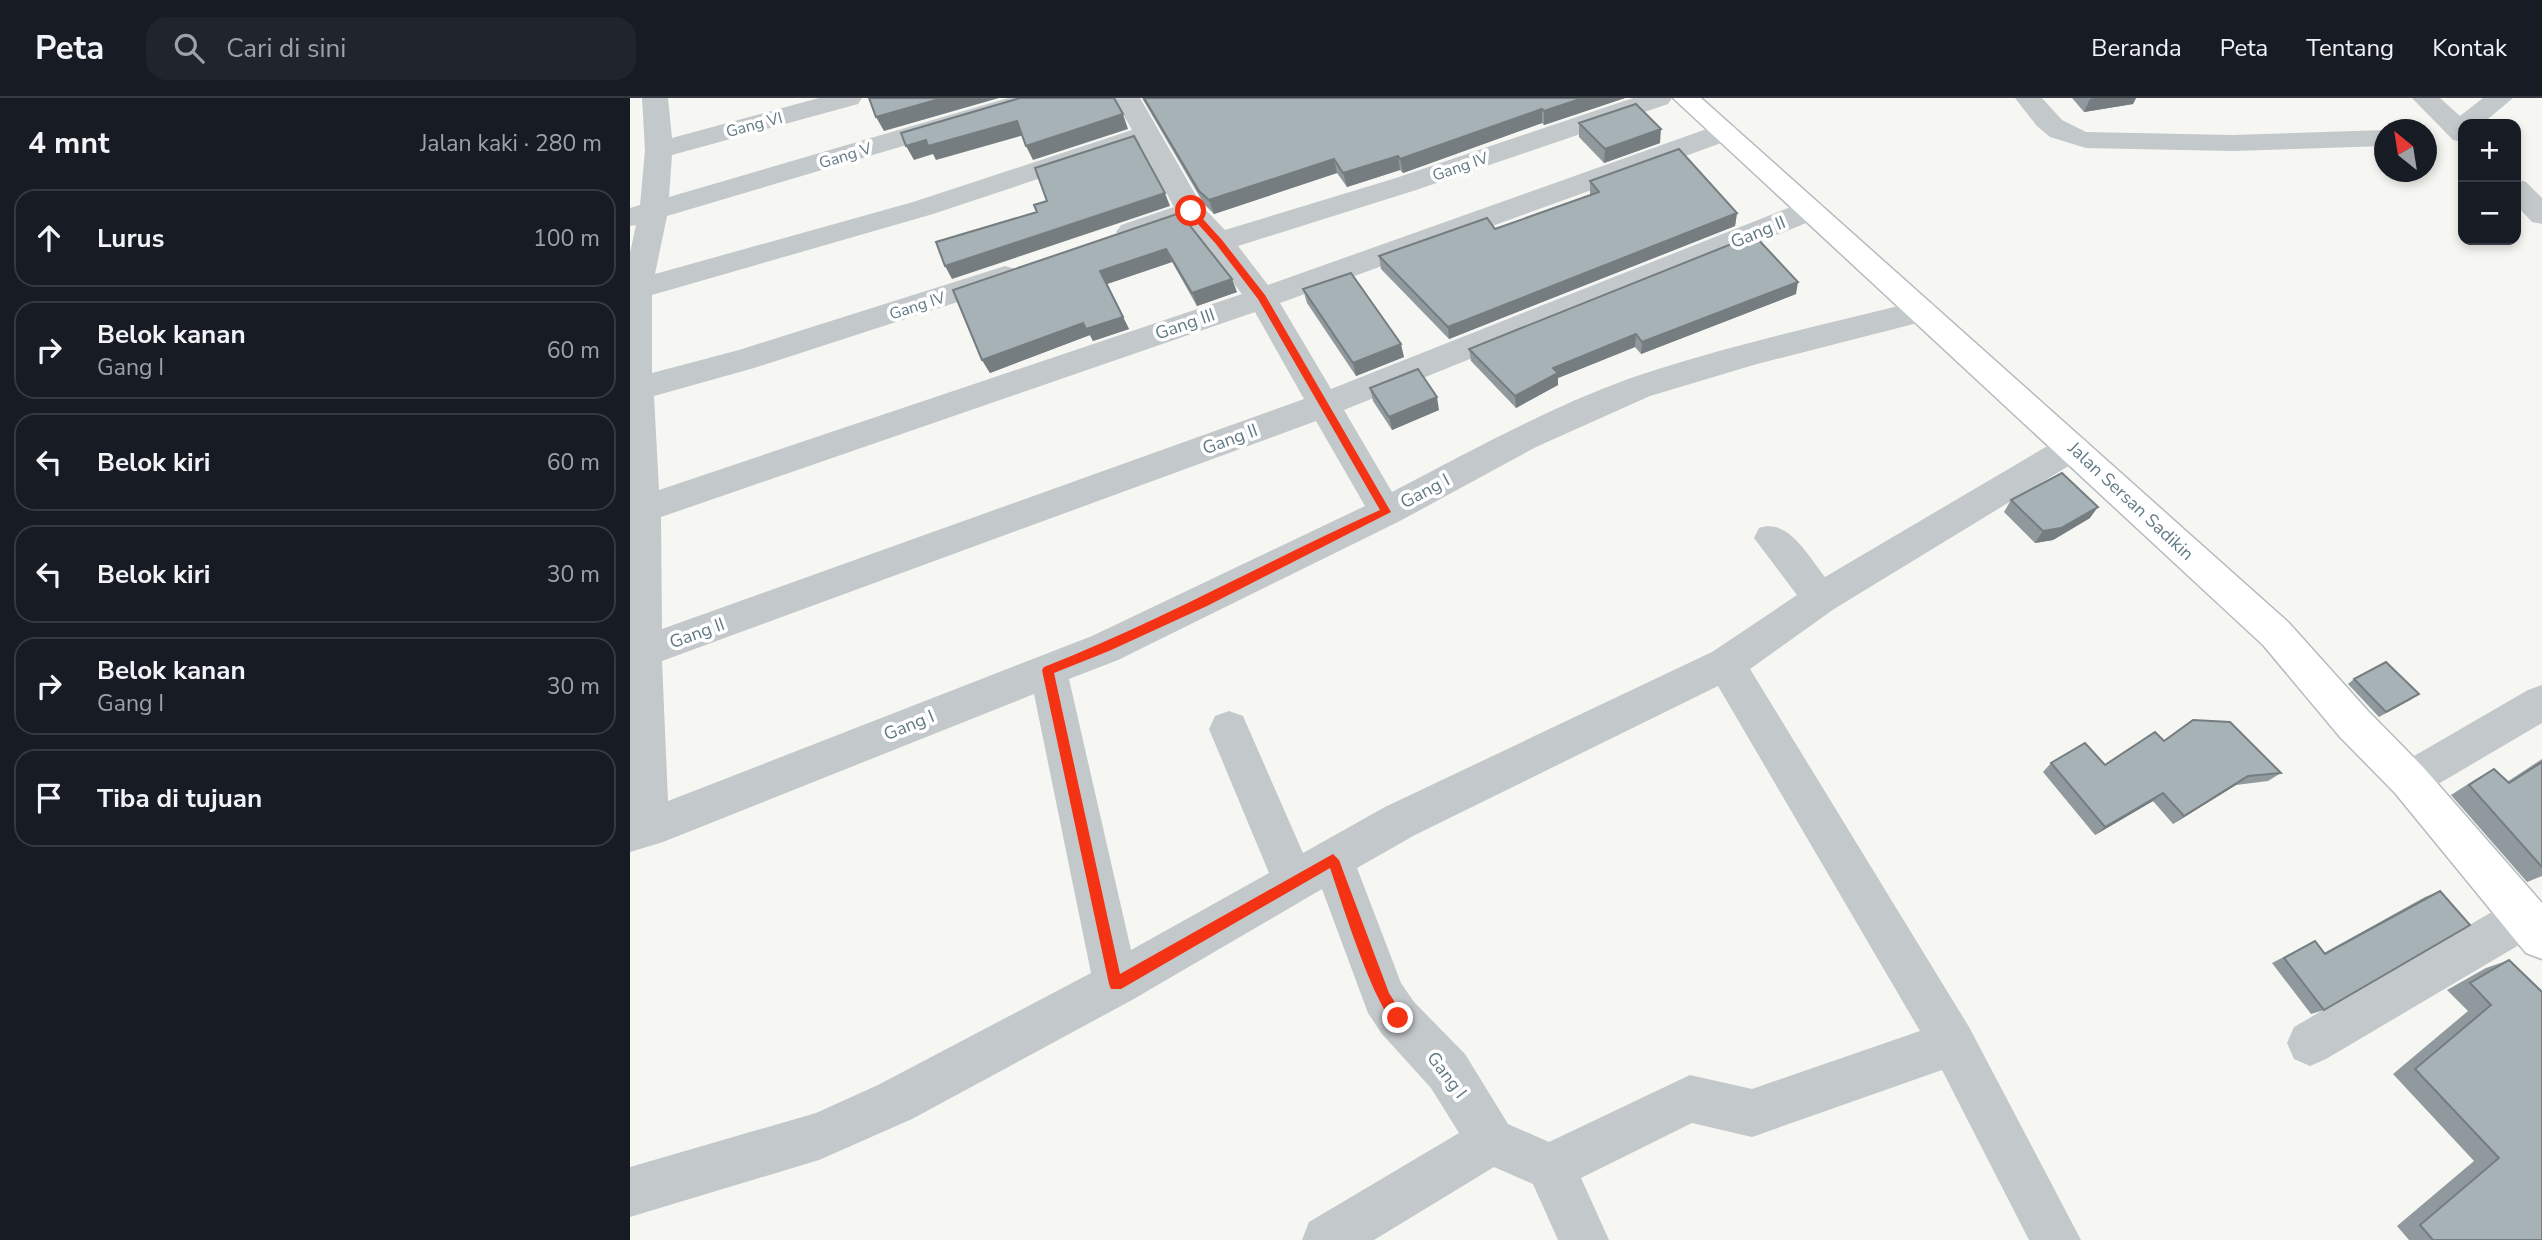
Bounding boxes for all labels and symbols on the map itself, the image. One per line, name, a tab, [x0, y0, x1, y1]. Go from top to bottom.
street label: Gang VI	[723, 107, 785, 143]
north arrow	[2374, 119, 2437, 182]
street label: Gang V	[816, 137, 875, 174]
street label: Gang IV	[1429, 147, 1492, 187]
route start	[1175, 195, 1206, 226]
street label: Gang II	[1727, 210, 1789, 254]
street label: Gang IV	[886, 286, 949, 325]
street label: Gang III	[1152, 303, 1218, 345]
street label: Gang II	[1199, 418, 1261, 460]
street label: Jalan Sersan Sadikin	[2062, 436, 2199, 566]
street label: Gang I	[1396, 468, 1454, 514]
street label: Gang II	[666, 612, 728, 654]
street label: Gang I	[880, 704, 938, 746]
route end	[1382, 1002, 1413, 1033]
street label: Gang I	[1422, 1047, 1472, 1103]

